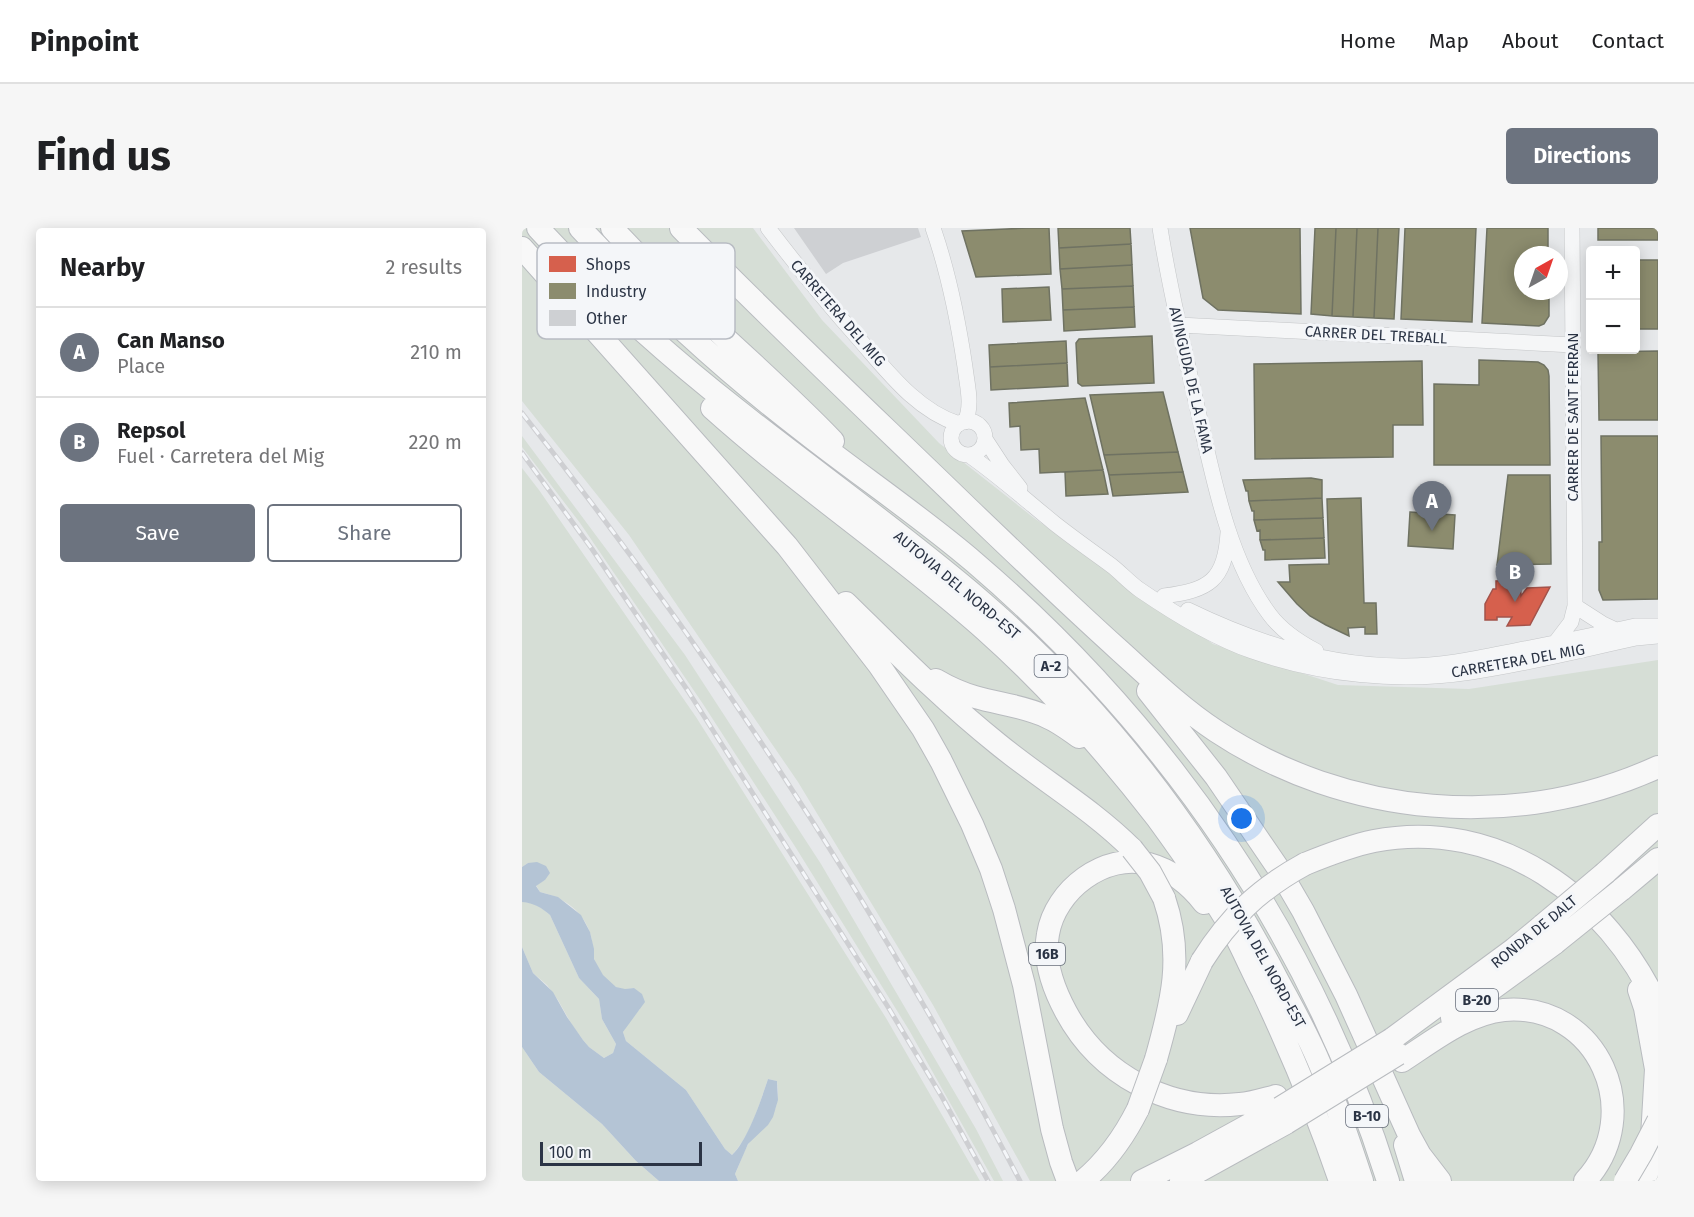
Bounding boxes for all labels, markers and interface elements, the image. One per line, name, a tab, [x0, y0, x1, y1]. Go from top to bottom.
text: Pinpoint	[30, 25, 139, 58]
text: Home	[1340, 28, 1396, 54]
text: Map	[1429, 28, 1469, 54]
text: About	[1502, 28, 1559, 54]
text: Contact	[1592, 28, 1664, 54]
button: Directions	[1506, 128, 1658, 184]
text: Find us	[36, 131, 171, 181]
legend	[537, 243, 735, 339]
north arrow	[1514, 246, 1568, 300]
map controls	[1586, 246, 1640, 354]
button: +	[1586, 246, 1640, 300]
text: Nearby	[60, 252, 145, 283]
text: 2 results	[385, 255, 462, 279]
text: Shops	[586, 255, 630, 274]
street label: CARRETERA DEL MIG	[787, 256, 889, 370]
text: Industry	[586, 282, 646, 301]
button: −	[1586, 300, 1640, 354]
street label: AVINGUDA DE LA FAMA	[1165, 305, 1217, 456]
text: Other	[586, 309, 628, 328]
street label: CARRER DEL TREBALL	[1304, 322, 1448, 348]
text: Can Manso	[117, 327, 225, 354]
street label: CARRER DE SANT FERRAN	[1564, 333, 1582, 501]
text: A	[74, 340, 85, 364]
text: 210 m	[410, 340, 462, 364]
text: Place	[117, 354, 165, 378]
text: Repsol	[117, 417, 186, 444]
text: B	[73, 430, 86, 454]
text: 220 m	[409, 430, 462, 454]
text: Fuel · Carretera del Mig	[117, 444, 324, 468]
pin: A	[1412, 482, 1452, 531]
button: Save	[60, 504, 255, 562]
button: Share	[267, 504, 462, 562]
street label: AUTOVIA DEL NORD-EST	[890, 527, 1024, 643]
pin: B	[1496, 552, 1534, 602]
street label: CARRETERA DEL MIG	[1450, 640, 1586, 682]
road number: A-2	[1034, 655, 1068, 677]
your location	[1227, 804, 1256, 833]
street label: AUTOVIA DEL NORD-EST	[1217, 883, 1310, 1031]
street label: RONDA DE DALT	[1487, 892, 1581, 972]
road number: 16B	[1029, 943, 1065, 965]
road number: B-20	[1456, 989, 1498, 1011]
road number: B-10	[1346, 1105, 1388, 1127]
scale bar	[540, 1139, 702, 1166]
text: 100 m	[549, 1143, 592, 1162]

